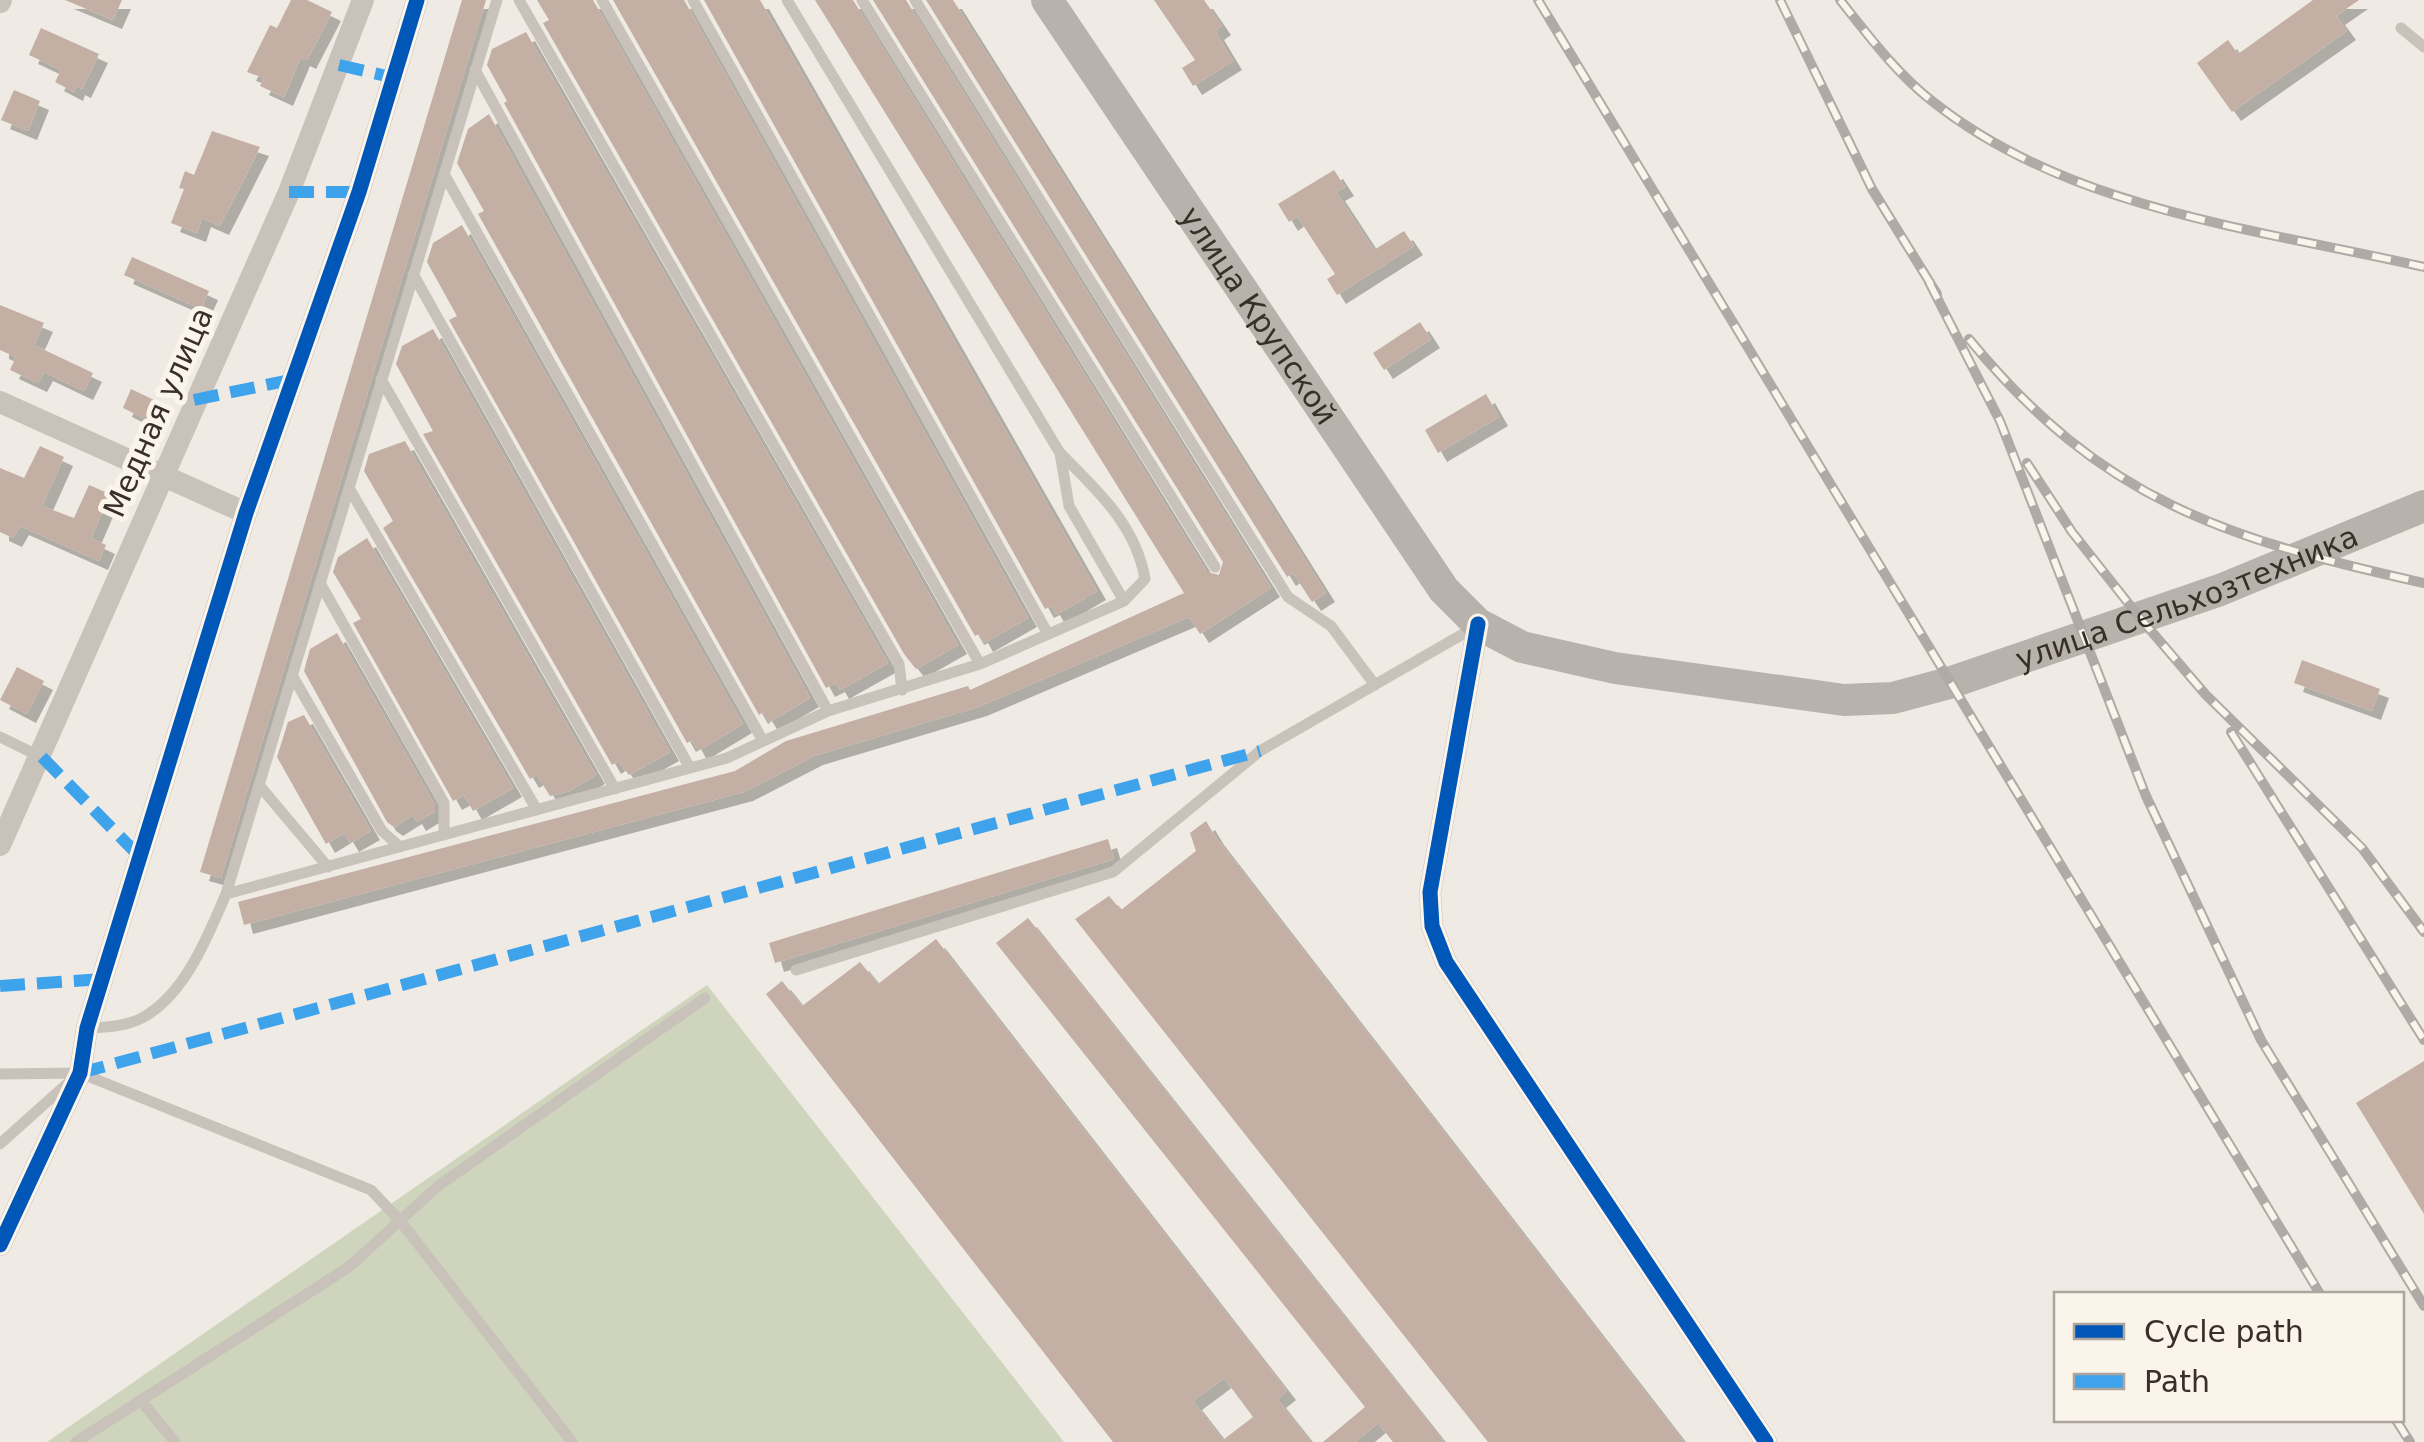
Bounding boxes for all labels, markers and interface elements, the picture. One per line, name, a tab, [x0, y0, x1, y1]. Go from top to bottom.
street label: улица Крупской	[1173, 200, 1345, 431]
street label: Медная улица	[96, 302, 220, 522]
street label: улица Сельхозтехника	[2011, 518, 2363, 676]
legend	[2054, 1292, 2404, 1422]
text: Cycle path	[2144, 1314, 2304, 1349]
text: Path	[2144, 1364, 2210, 1399]

